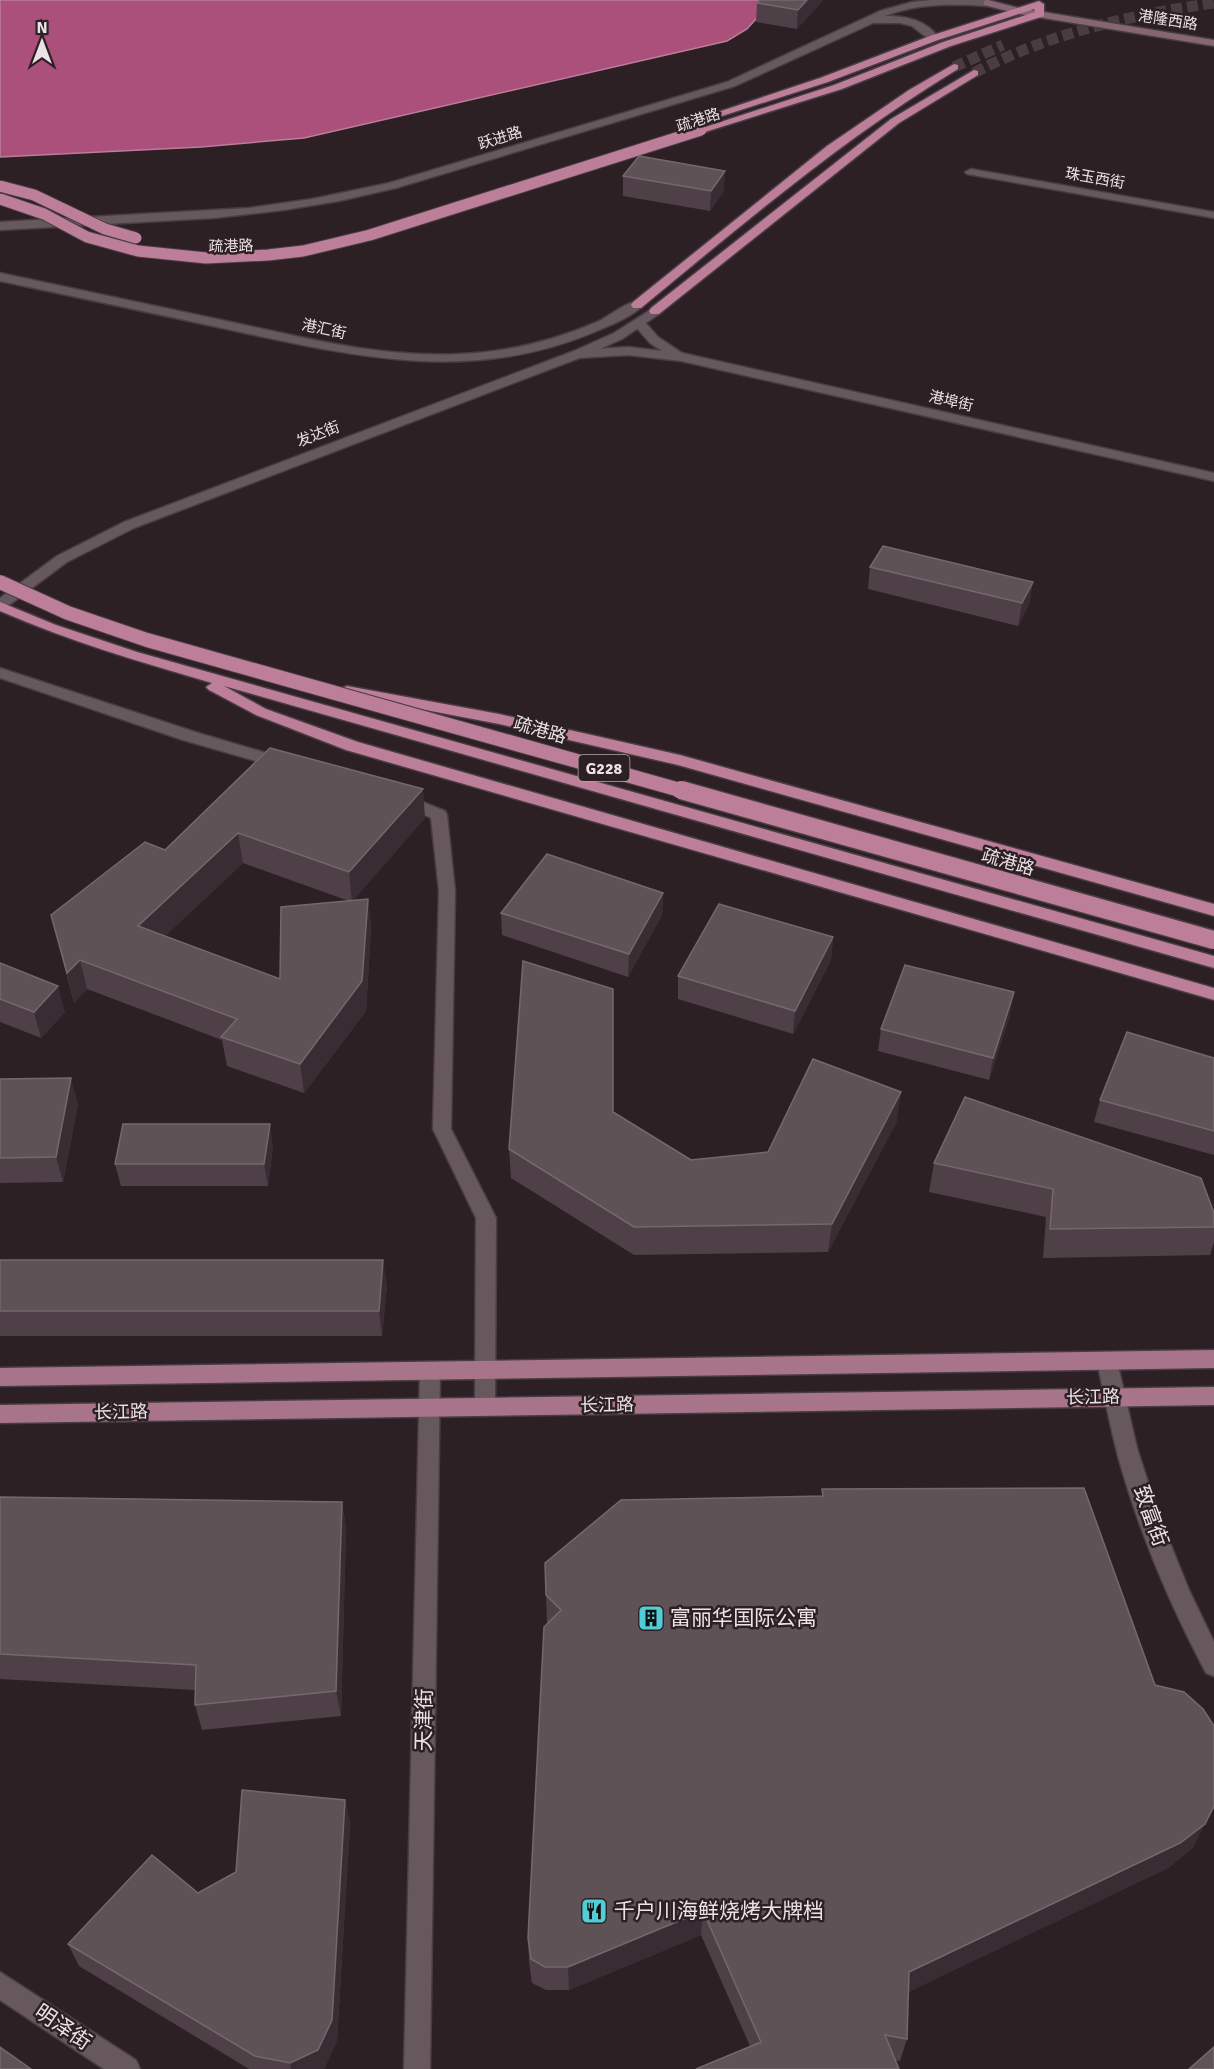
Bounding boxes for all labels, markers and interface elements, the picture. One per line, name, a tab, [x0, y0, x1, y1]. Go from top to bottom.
street label: 港隆西路	[1137, 6, 1199, 34]
north arrow	[12, 12, 72, 72]
text: N	[36, 18, 48, 38]
street label: 疏港路	[674, 104, 722, 136]
street label: 跃进路	[476, 123, 524, 153]
street label: 珠玉西街	[1064, 164, 1126, 192]
street label: 疏港路	[208, 237, 254, 255]
street label: 港汇街	[300, 316, 348, 342]
street label: 港埠街	[927, 387, 975, 415]
street label: 发达街	[294, 418, 342, 450]
street label: 疏港路	[511, 712, 569, 748]
road number: G228	[578, 755, 630, 781]
street label: 疏港路	[979, 844, 1037, 880]
street label: 长江路	[1066, 1386, 1120, 1408]
street label: 长江路	[580, 1394, 634, 1416]
street label: 长江路	[94, 1401, 148, 1423]
street label: 致富街	[1128, 1482, 1174, 1550]
building icon: 富丽华国际公寓	[636, 1603, 666, 1633]
place label: 富丽华国际公寓	[670, 1605, 817, 1631]
street label: 天津街	[410, 1688, 438, 1752]
restaurant icon: 千户川海鲜烧烤大牌档	[579, 1896, 609, 1926]
place label: 千户川海鲜烧烤大牌档	[614, 1898, 824, 1924]
street label: 明泽街	[30, 1999, 96, 2055]

